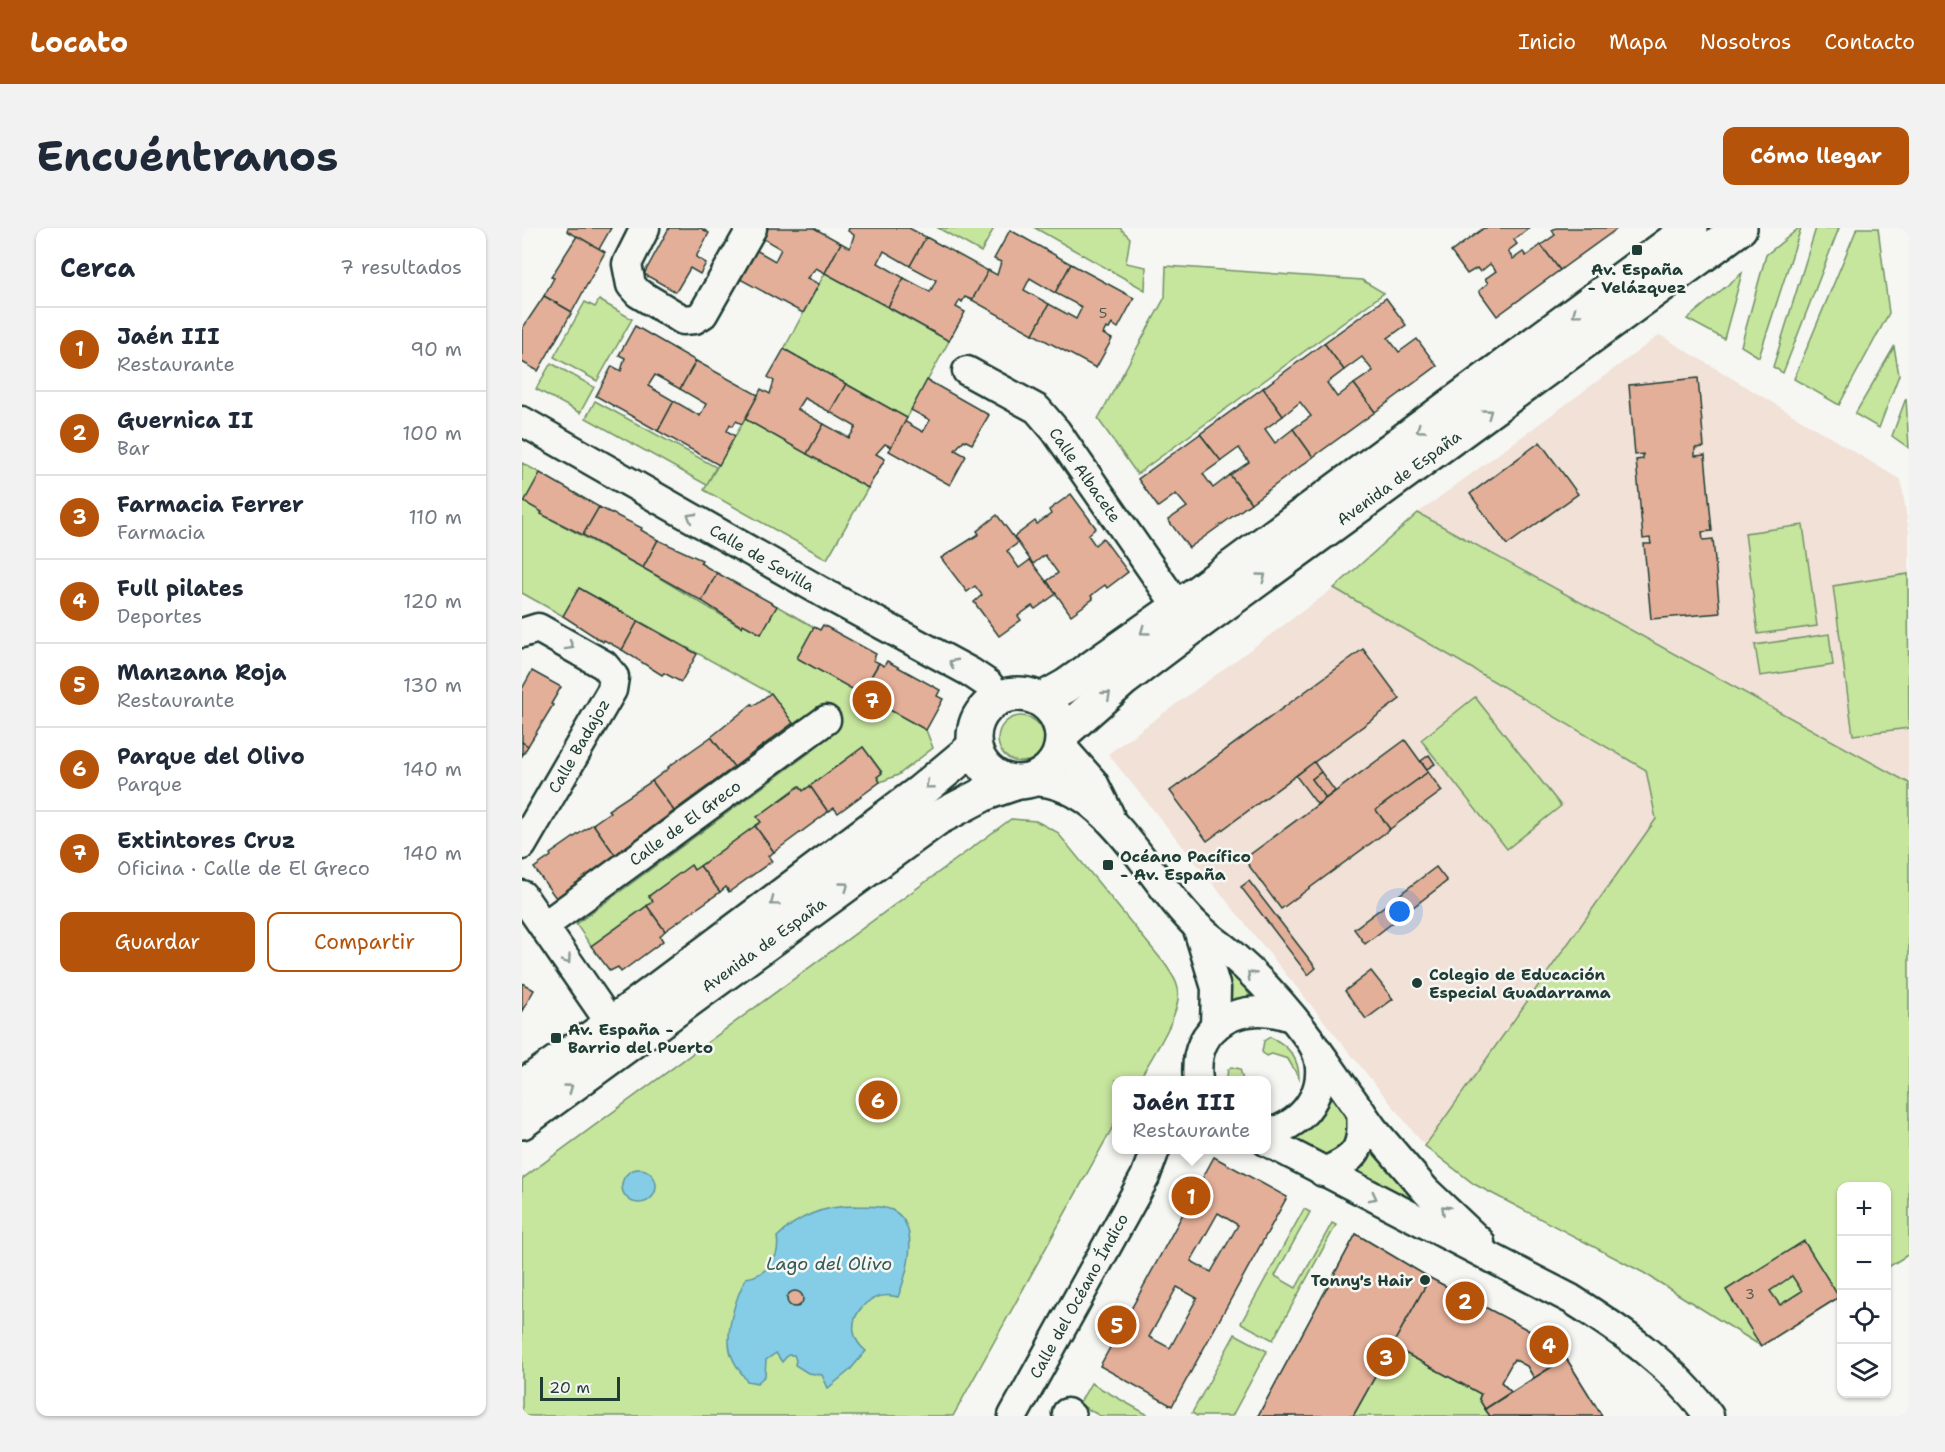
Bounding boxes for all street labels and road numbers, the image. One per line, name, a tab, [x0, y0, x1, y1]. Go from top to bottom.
street label: Calle Albacete	[1044, 423, 1126, 527]
street label: Avenida de España	[1333, 426, 1465, 530]
street label: Calle de Sevilla	[706, 519, 818, 597]
street label: Calle Badajoz	[544, 695, 614, 797]
street label: Calle de El Greco	[625, 775, 745, 871]
street label: Avenida de España	[698, 893, 830, 997]
street label: Calle del Océano Índico	[1025, 1210, 1133, 1382]

